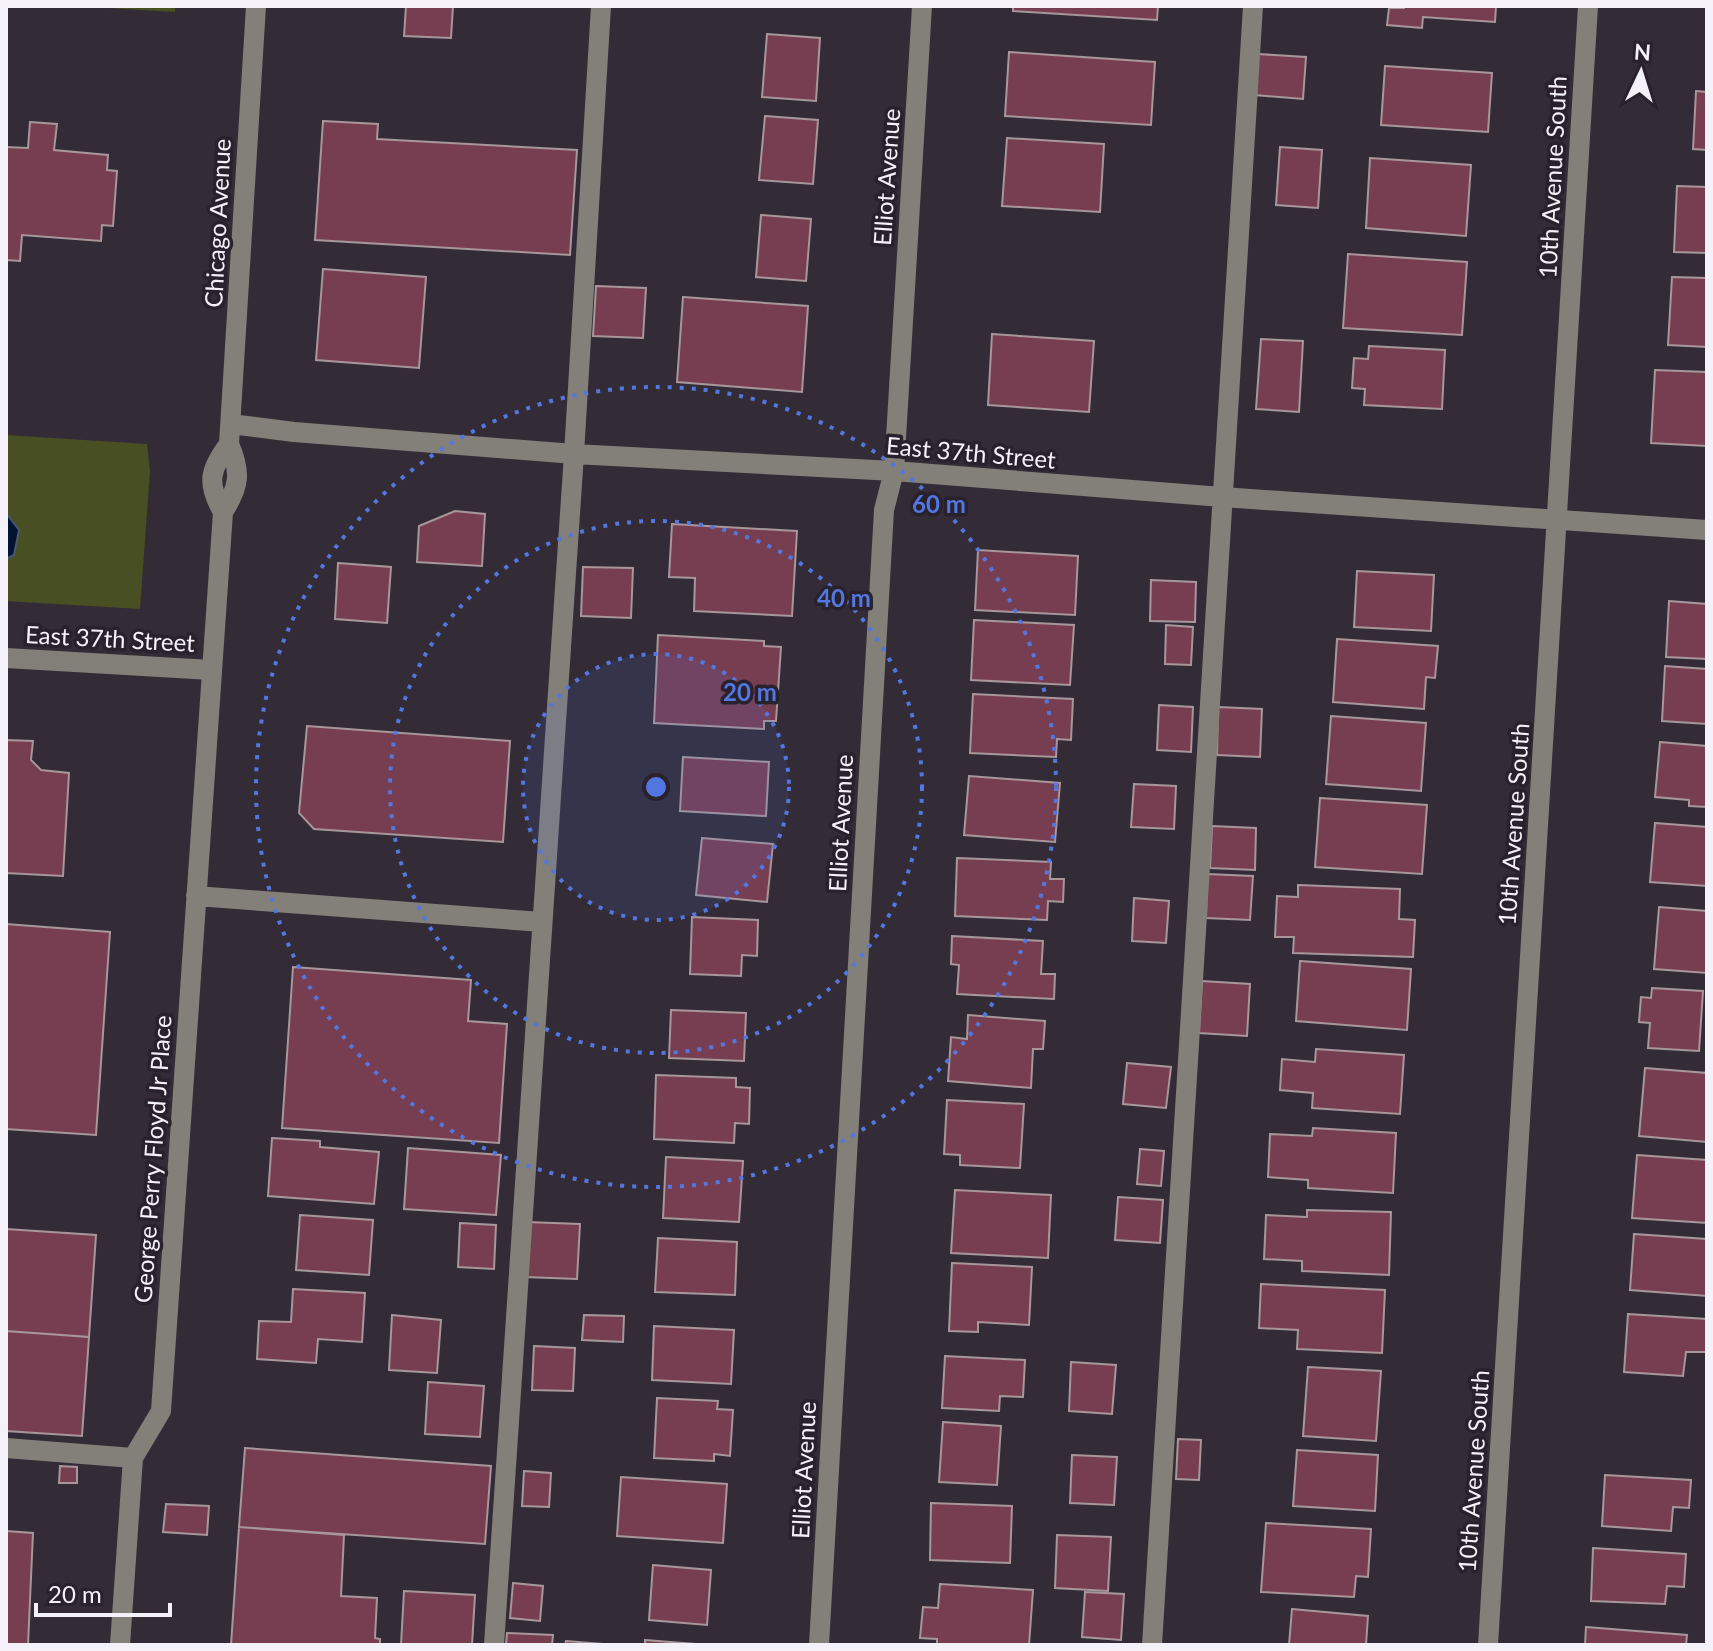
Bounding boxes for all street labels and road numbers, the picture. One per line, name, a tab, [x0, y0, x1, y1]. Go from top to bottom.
street label: 10th Avenue South	[1532, 75, 1572, 279]
street label: Elliot Avenue	[867, 107, 905, 247]
street label: Chicago Avenue	[198, 138, 236, 308]
street label: East 37th Street	[885, 430, 1057, 474]
street label: East 37th Street	[24, 619, 196, 657]
street label: 10th Avenue South	[1491, 722, 1535, 926]
street label: Elliot Avenue	[822, 754, 858, 892]
street label: George Perry Floyd Jr Place	[127, 1014, 177, 1304]
street label: 10th Avenue South	[1451, 1369, 1495, 1573]
street label: Elliot Avenue	[785, 1401, 821, 1539]

